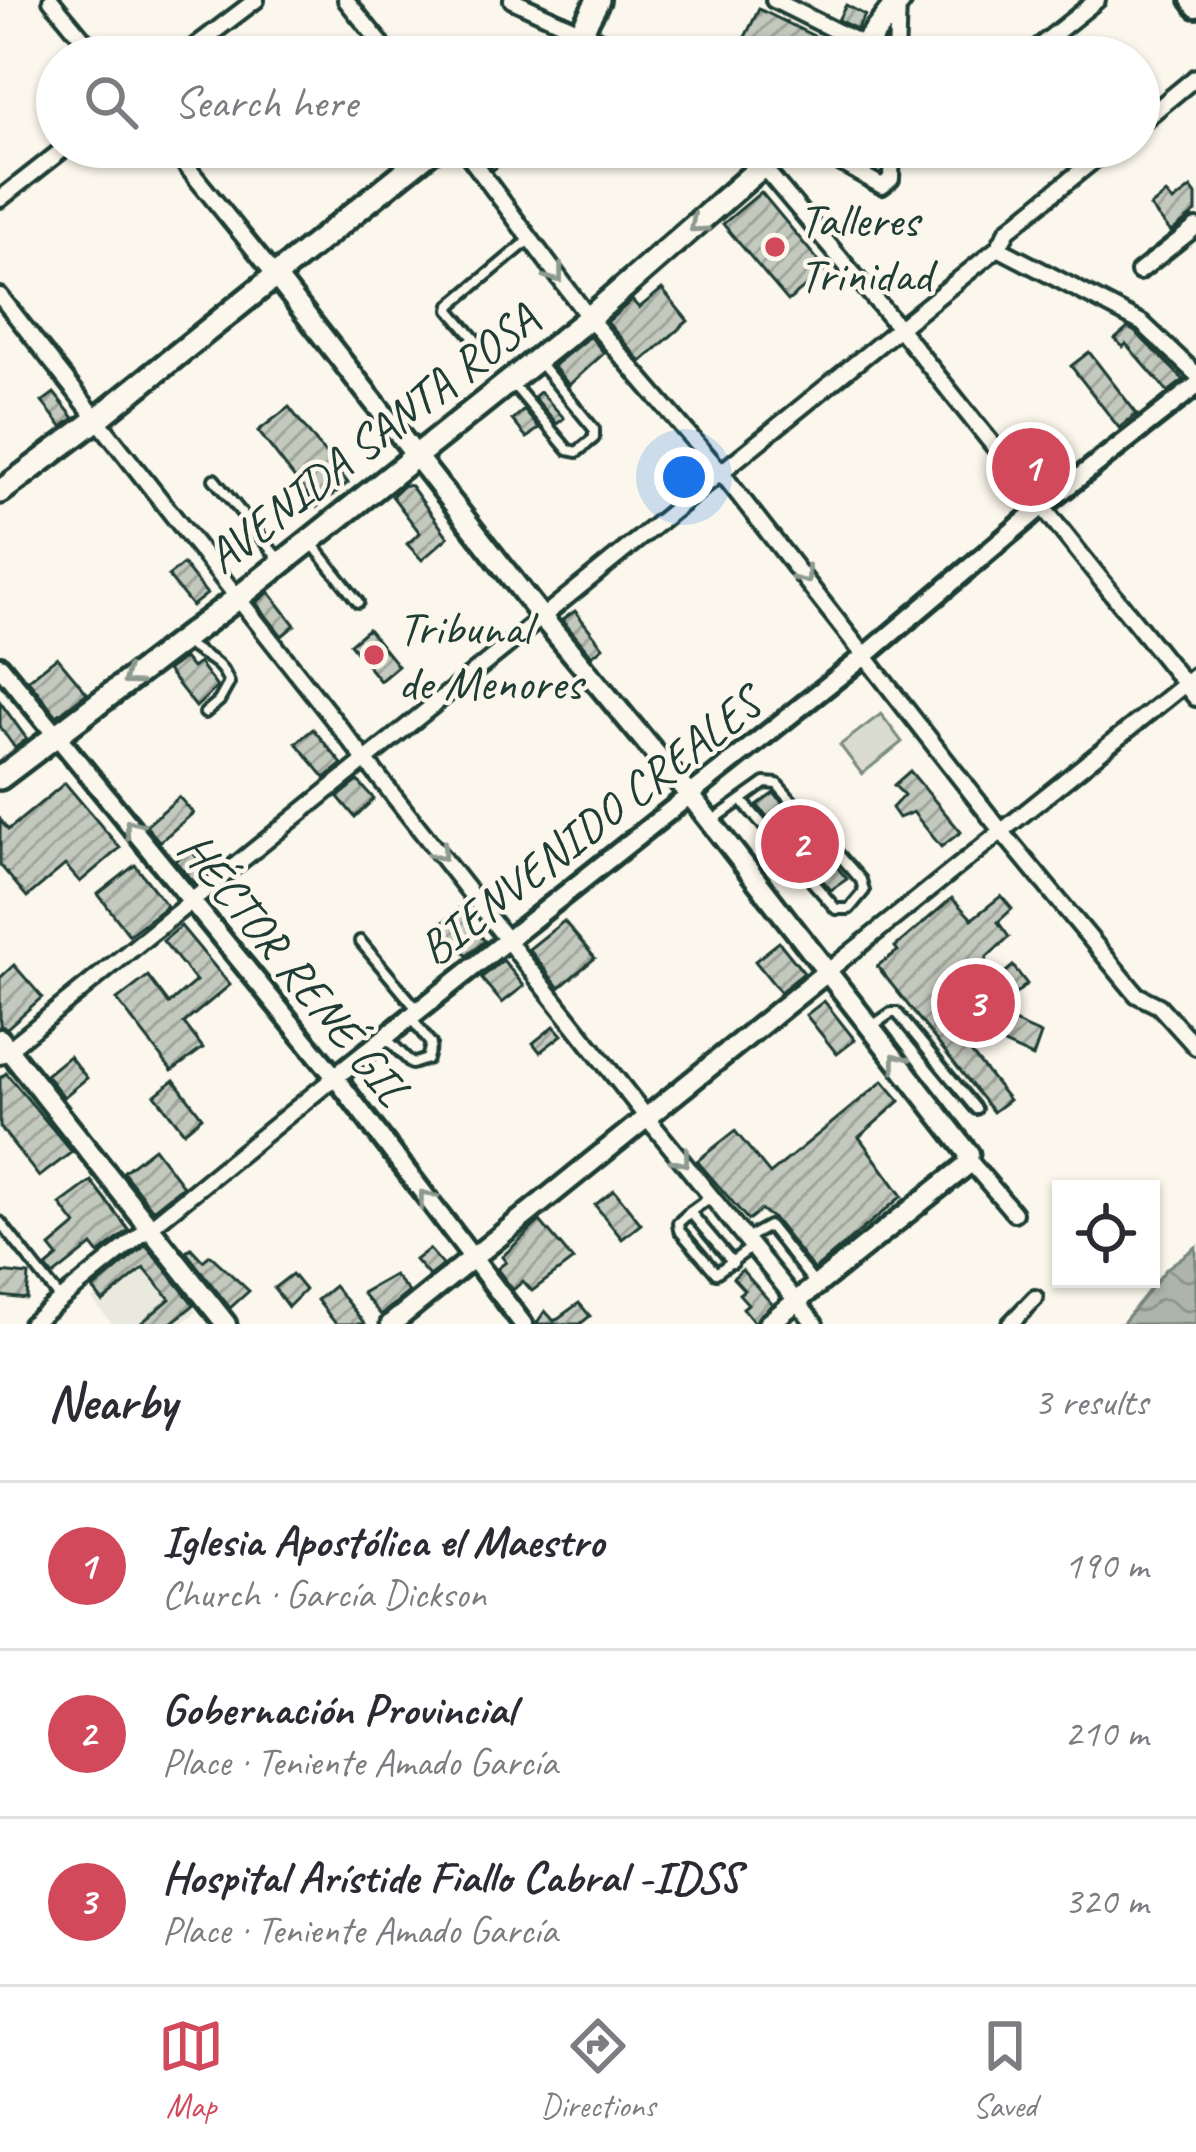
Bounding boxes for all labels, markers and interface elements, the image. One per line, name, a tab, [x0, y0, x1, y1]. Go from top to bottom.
search box	[36, 36, 1160, 168]
icon: search	[78, 69, 144, 135]
text: Search here	[174, 74, 357, 131]
place label: Talleres Trinidad	[799, 190, 939, 305]
one-way arrow	[689, 211, 711, 233]
marker: Talleres Trinidad	[762, 234, 788, 260]
one-way arrow	[542, 262, 564, 283]
street label: AVENIDA SANTA ROSA	[194, 289, 550, 586]
pin: 1	[992, 422, 1070, 512]
your location	[654, 447, 714, 507]
one-way arrow	[790, 563, 811, 585]
place label: Tribunal de Menores	[398, 598, 587, 713]
marker: Tribunal de Menores	[361, 642, 387, 668]
one-way arrow	[122, 664, 143, 686]
street label: BIENVENIDO CREALES	[406, 669, 778, 978]
pin: 2	[761, 799, 839, 889]
one-way arrow	[124, 819, 146, 841]
street label: HÉCTOR RENÉ GIL	[166, 820, 423, 1118]
one-way arrow	[426, 839, 448, 861]
pin: 3	[937, 958, 1015, 1048]
one-way arrow	[891, 1052, 912, 1074]
one-way arrow	[667, 1145, 689, 1167]
map controls	[1052, 1180, 1160, 1288]
button: locate	[1052, 1180, 1160, 1288]
one-way arrow	[419, 1190, 441, 1211]
text: Nearby	[48, 1370, 176, 1434]
text: 3 results	[1034, 1378, 1148, 1427]
text: Iglesia Apostólica el Maestro	[162, 1513, 604, 1570]
text: 1	[78, 1541, 96, 1590]
text: 190 m	[1064, 1541, 1148, 1590]
text: Church · García Dickson	[162, 1570, 486, 1619]
text: Gobernación Provincial	[162, 1681, 515, 1738]
text: 2	[78, 1709, 96, 1758]
text: 210 m	[1064, 1709, 1148, 1758]
text: Place · Teniente Amado García	[162, 1738, 558, 1787]
text: Hospital Arístide Fiallo Cabral -IDSS	[162, 1849, 740, 1906]
text: 3	[78, 1877, 96, 1926]
text: 320 m	[1064, 1877, 1148, 1926]
text: Place · Teniente Amado García	[162, 1906, 558, 1955]
tab: Map	[158, 2013, 224, 2127]
tab: Directions	[541, 2013, 655, 2127]
tab: Saved	[972, 2013, 1038, 2127]

